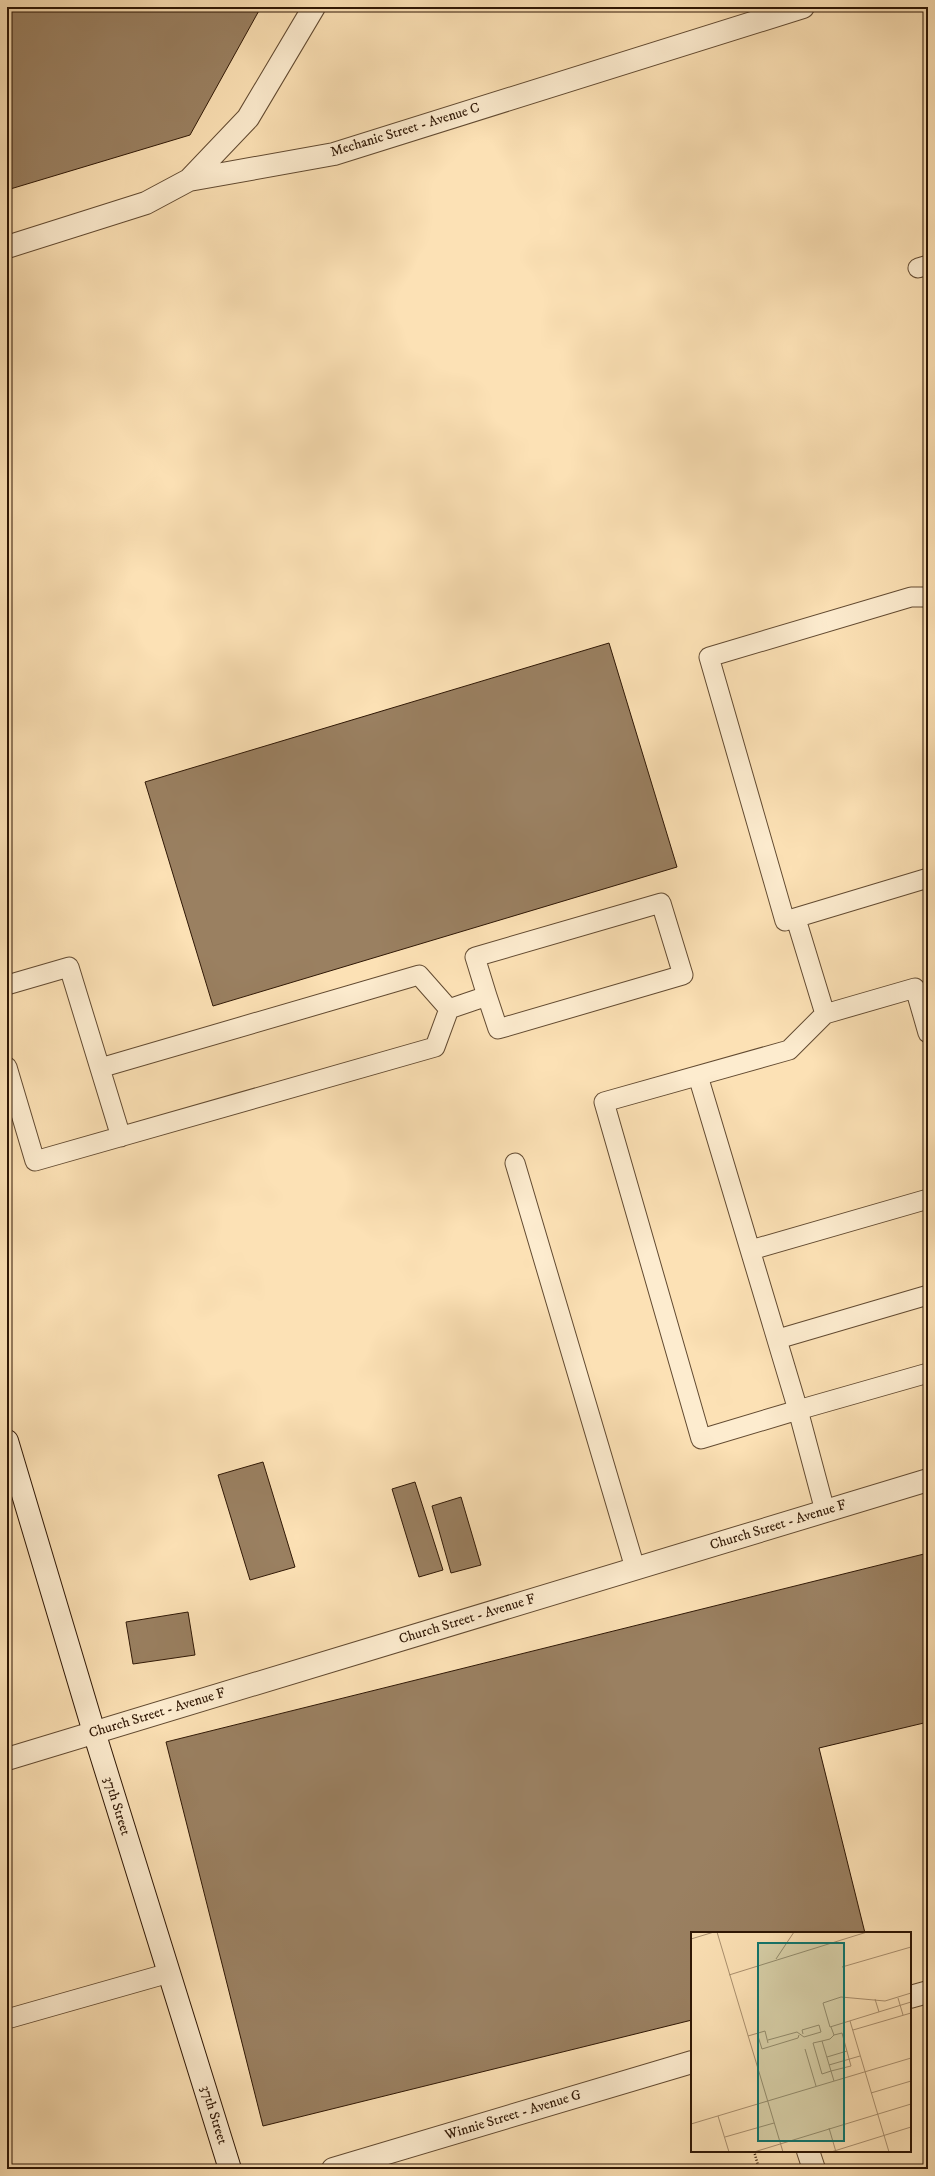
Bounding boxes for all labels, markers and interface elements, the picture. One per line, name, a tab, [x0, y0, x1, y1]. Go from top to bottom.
street label: Mechanic Street - Avenue C	[328, 99, 482, 161]
street label: Church Street - Avenue F	[708, 1496, 849, 1554]
street label: Church Street - Avenue F	[397, 1590, 538, 1648]
street label: Church Street - Avenue F	[87, 1684, 228, 1742]
street label: 37th Street	[100, 1774, 135, 1838]
inset map	[691, 1932, 911, 2152]
street label: 37th Street	[197, 2083, 232, 2147]
street label: Winnie Street - Avenue G	[442, 2086, 583, 2145]

